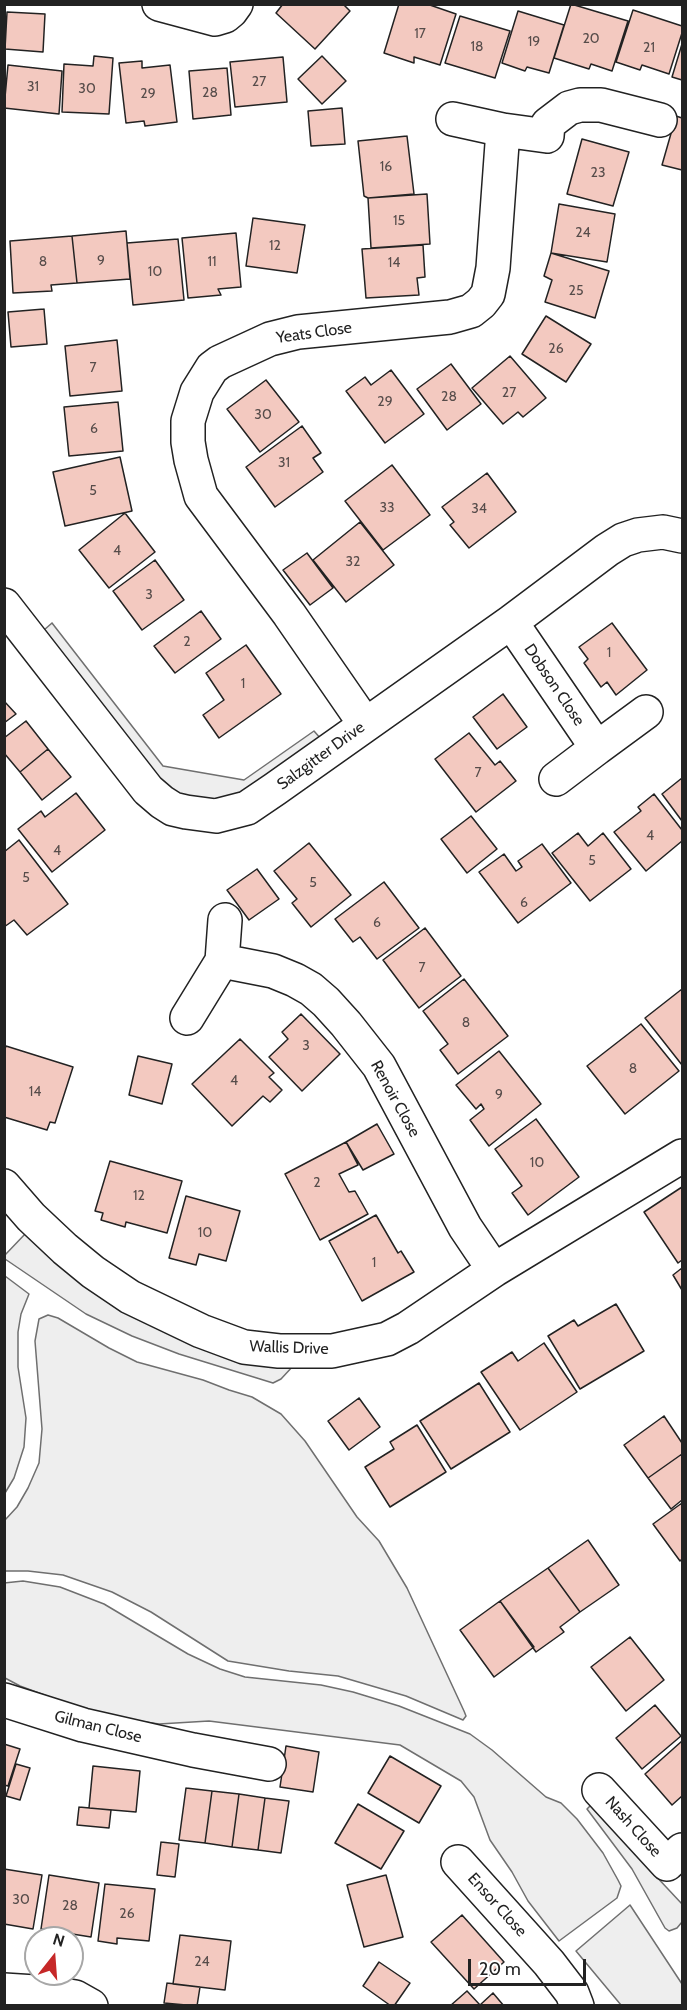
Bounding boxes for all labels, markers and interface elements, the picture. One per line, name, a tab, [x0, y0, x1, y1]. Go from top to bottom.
house number: 17	[414, 26, 426, 42]
house number: 20	[582, 31, 600, 47]
house number: 19	[528, 34, 540, 50]
house number: 18	[470, 39, 484, 55]
house number: 21	[643, 40, 655, 56]
house number: 27	[252, 74, 266, 90]
house number: 31	[27, 79, 39, 95]
house number: 30	[78, 81, 96, 97]
house number: 28	[202, 85, 218, 101]
house number: 29	[140, 86, 156, 102]
house number: 16	[380, 159, 392, 175]
house number: 23	[591, 165, 605, 181]
house number: 15	[393, 213, 405, 229]
house number: 24	[575, 225, 591, 241]
house number: 12	[269, 238, 281, 254]
house number: 9	[97, 253, 105, 269]
house number: 8	[39, 254, 47, 270]
house number: 11	[207, 254, 217, 270]
house number: 14	[388, 255, 400, 271]
house number: 10	[148, 264, 162, 280]
house number: 25	[569, 283, 583, 299]
street label: Yeats Close	[275, 318, 353, 348]
house number: 26	[548, 341, 564, 357]
house number: 7	[89, 360, 97, 376]
house number: 27	[502, 385, 516, 401]
house number: 28	[441, 389, 457, 405]
house number: 29	[377, 394, 393, 410]
house number: 30	[254, 407, 272, 423]
house number: 6	[90, 421, 98, 437]
house number: 31	[278, 455, 290, 471]
house number: 5	[89, 483, 97, 499]
house number: 33	[379, 500, 395, 516]
house number: 34	[471, 501, 487, 517]
house number: 4	[113, 543, 121, 559]
house number: 32	[346, 554, 360, 570]
house number: 3	[145, 587, 153, 603]
house number: 2	[183, 634, 191, 650]
street label: Dobson Close	[520, 641, 588, 729]
house number: 1	[607, 645, 611, 661]
house number: 1	[241, 676, 245, 692]
street label: Salzgitter Drive	[274, 718, 368, 794]
house number: 7	[474, 765, 482, 781]
house number: 4	[646, 828, 654, 844]
house number: 4	[53, 843, 61, 859]
house number: 5	[588, 853, 596, 869]
house number: 5	[22, 870, 30, 886]
house number: 5	[309, 875, 317, 891]
house number: 6	[520, 895, 528, 911]
house number: 6	[373, 915, 381, 931]
house number: 7	[418, 960, 426, 976]
house number: 8	[462, 1015, 470, 1031]
house number: 3	[302, 1038, 310, 1054]
street label: Renoir Close	[366, 1057, 424, 1141]
house number: 8	[629, 1061, 637, 1077]
house number: 4	[230, 1073, 238, 1089]
house number: 14	[29, 1084, 41, 1100]
house number: 9	[495, 1087, 503, 1103]
house number: 10	[530, 1155, 544, 1171]
house number: 2	[313, 1175, 321, 1191]
house number: 12	[133, 1188, 145, 1204]
house number: 10	[198, 1225, 212, 1241]
house number: 1	[372, 1255, 376, 1271]
street label: Wallis Drive	[249, 1337, 329, 1359]
street label: Gilman Close	[52, 1707, 144, 1747]
street label: Nash Close	[601, 1793, 665, 1861]
street label: Ensor Close	[463, 1869, 531, 1941]
house number: 30	[12, 1892, 30, 1908]
house number: 28	[62, 1898, 78, 1914]
house number: 26	[119, 1906, 135, 1922]
north arrow	[24, 1926, 84, 1986]
text: N	[51, 1929, 67, 1951]
scale bar	[471, 1947, 590, 1985]
house number: 24	[194, 1954, 210, 1970]
text: 20 m	[479, 1958, 521, 1980]

